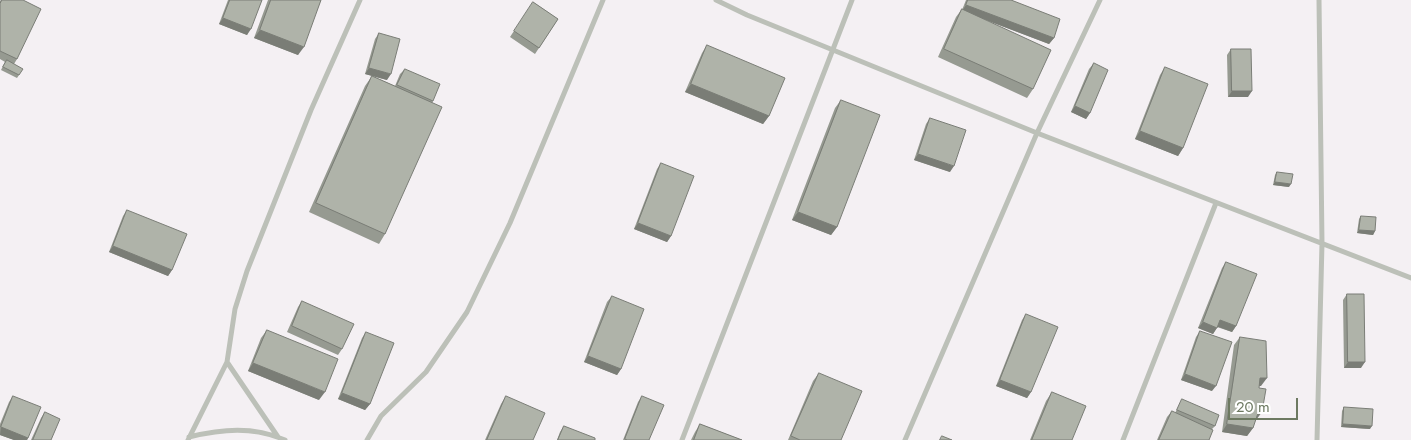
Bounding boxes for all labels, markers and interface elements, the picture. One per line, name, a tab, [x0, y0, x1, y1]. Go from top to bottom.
scale bar	[1231, 388, 1301, 420]
text: 20 m	[1236, 396, 1270, 418]

